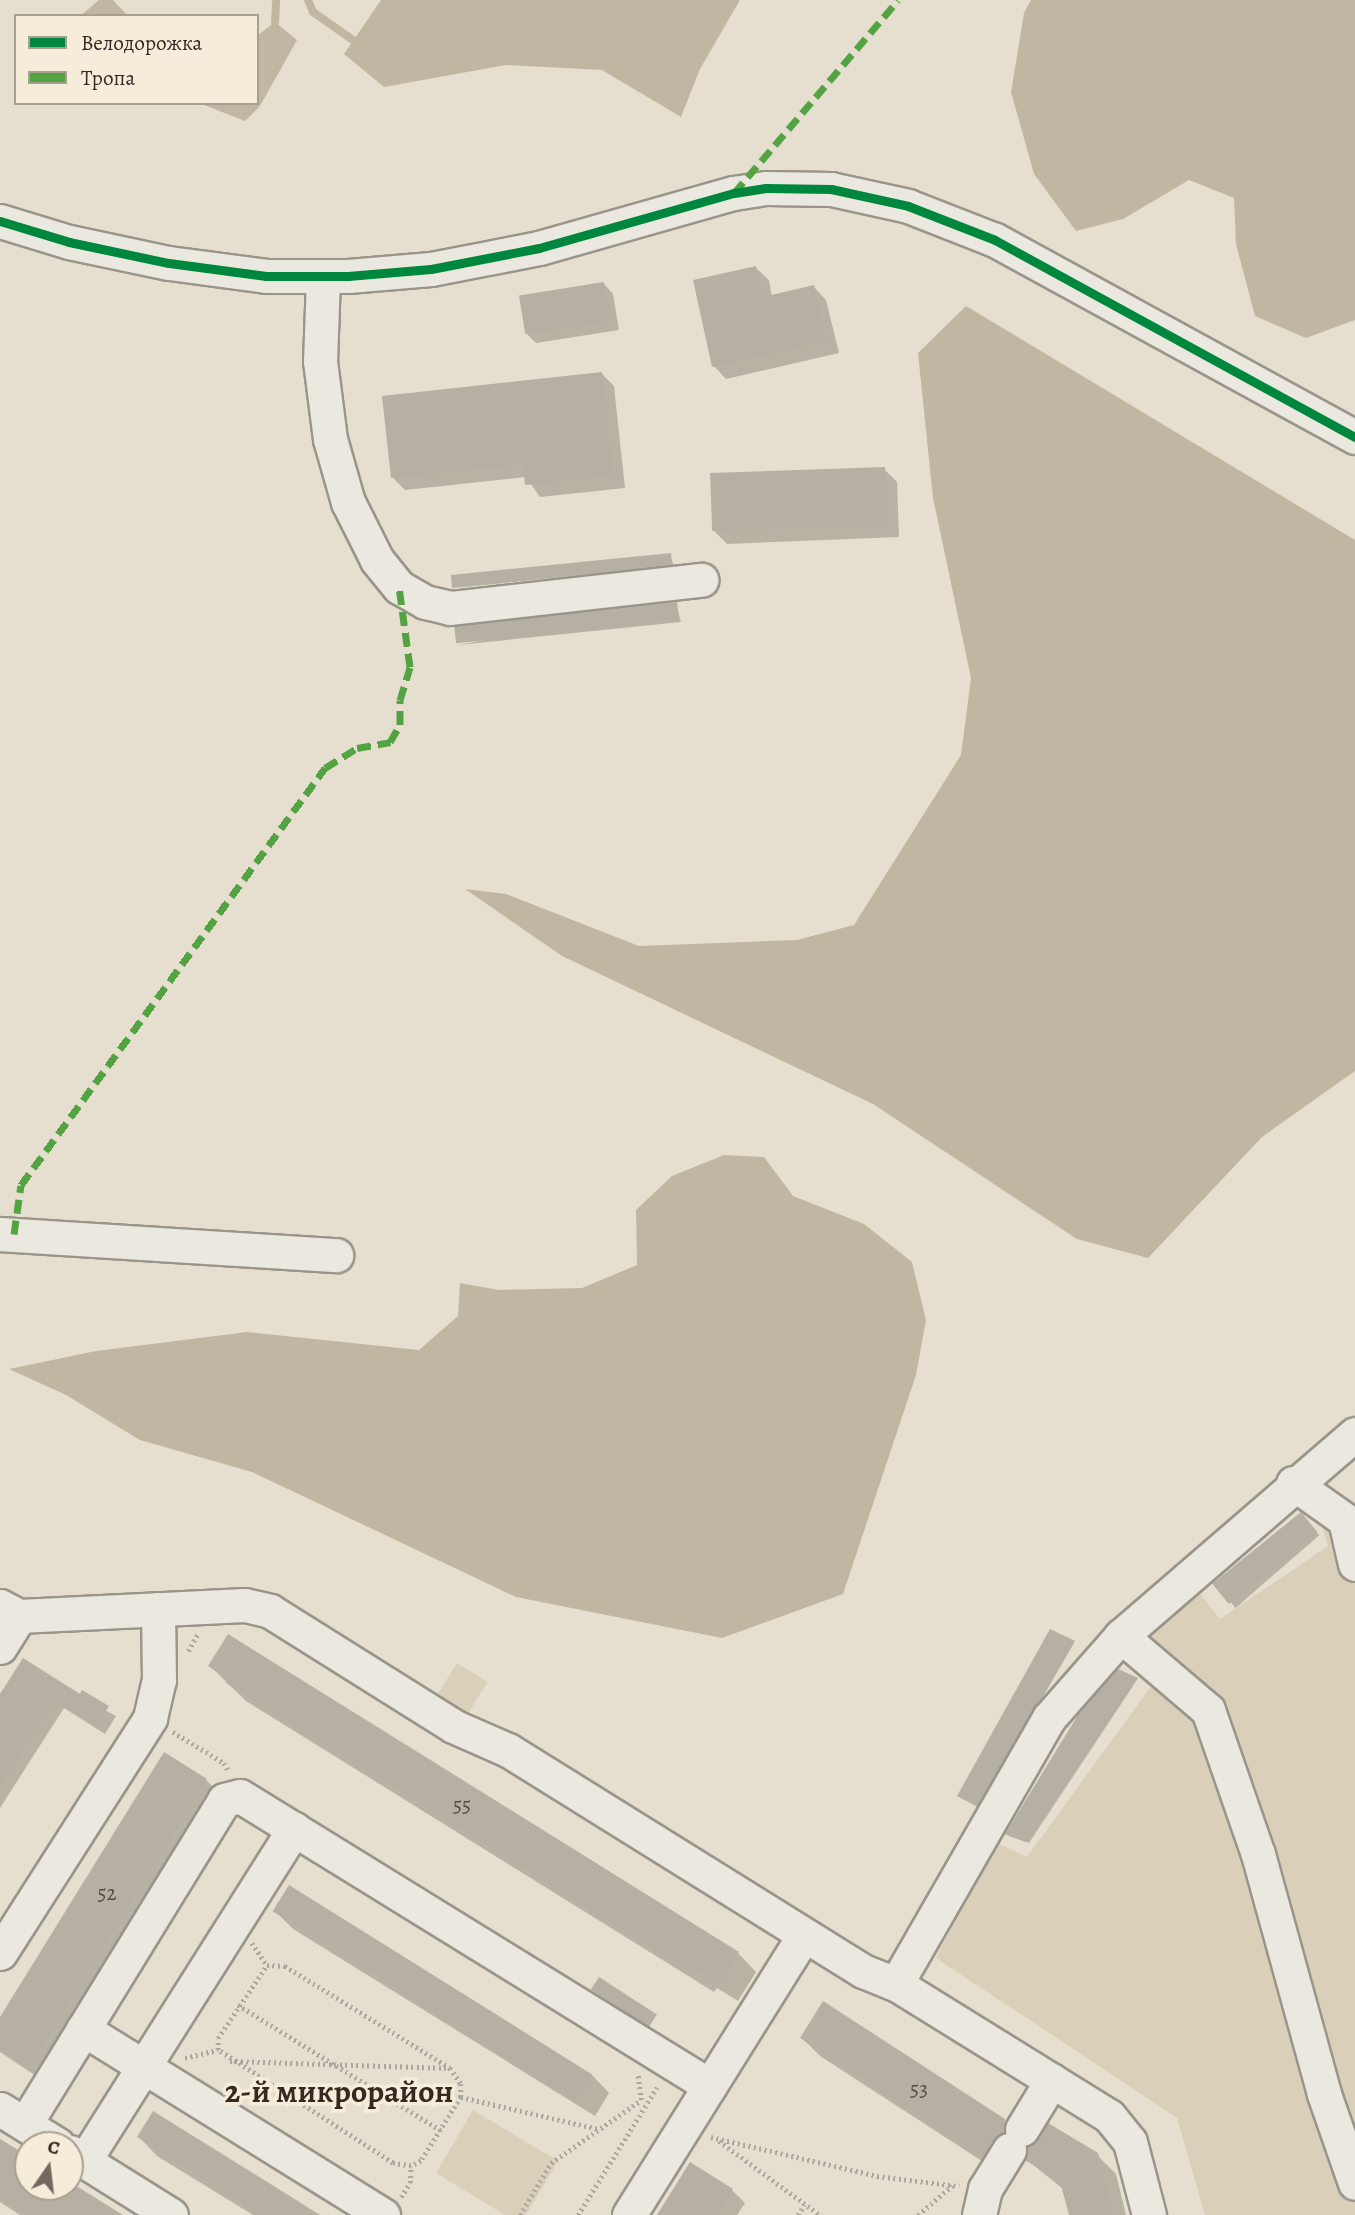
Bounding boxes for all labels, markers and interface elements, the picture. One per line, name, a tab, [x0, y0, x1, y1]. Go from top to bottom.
legend	[14, 14, 259, 105]
text: Велодорожка	[81, 29, 202, 57]
text: Тропа	[81, 64, 135, 92]
house number: 55	[453, 1792, 471, 1818]
house number: 52	[97, 1880, 117, 1906]
district label: 2-й микрорайон	[225, 2072, 453, 2110]
house number: 53	[910, 2076, 928, 2102]
north arrow	[14, 2131, 84, 2201]
text: С	[45, 2134, 62, 2162]

